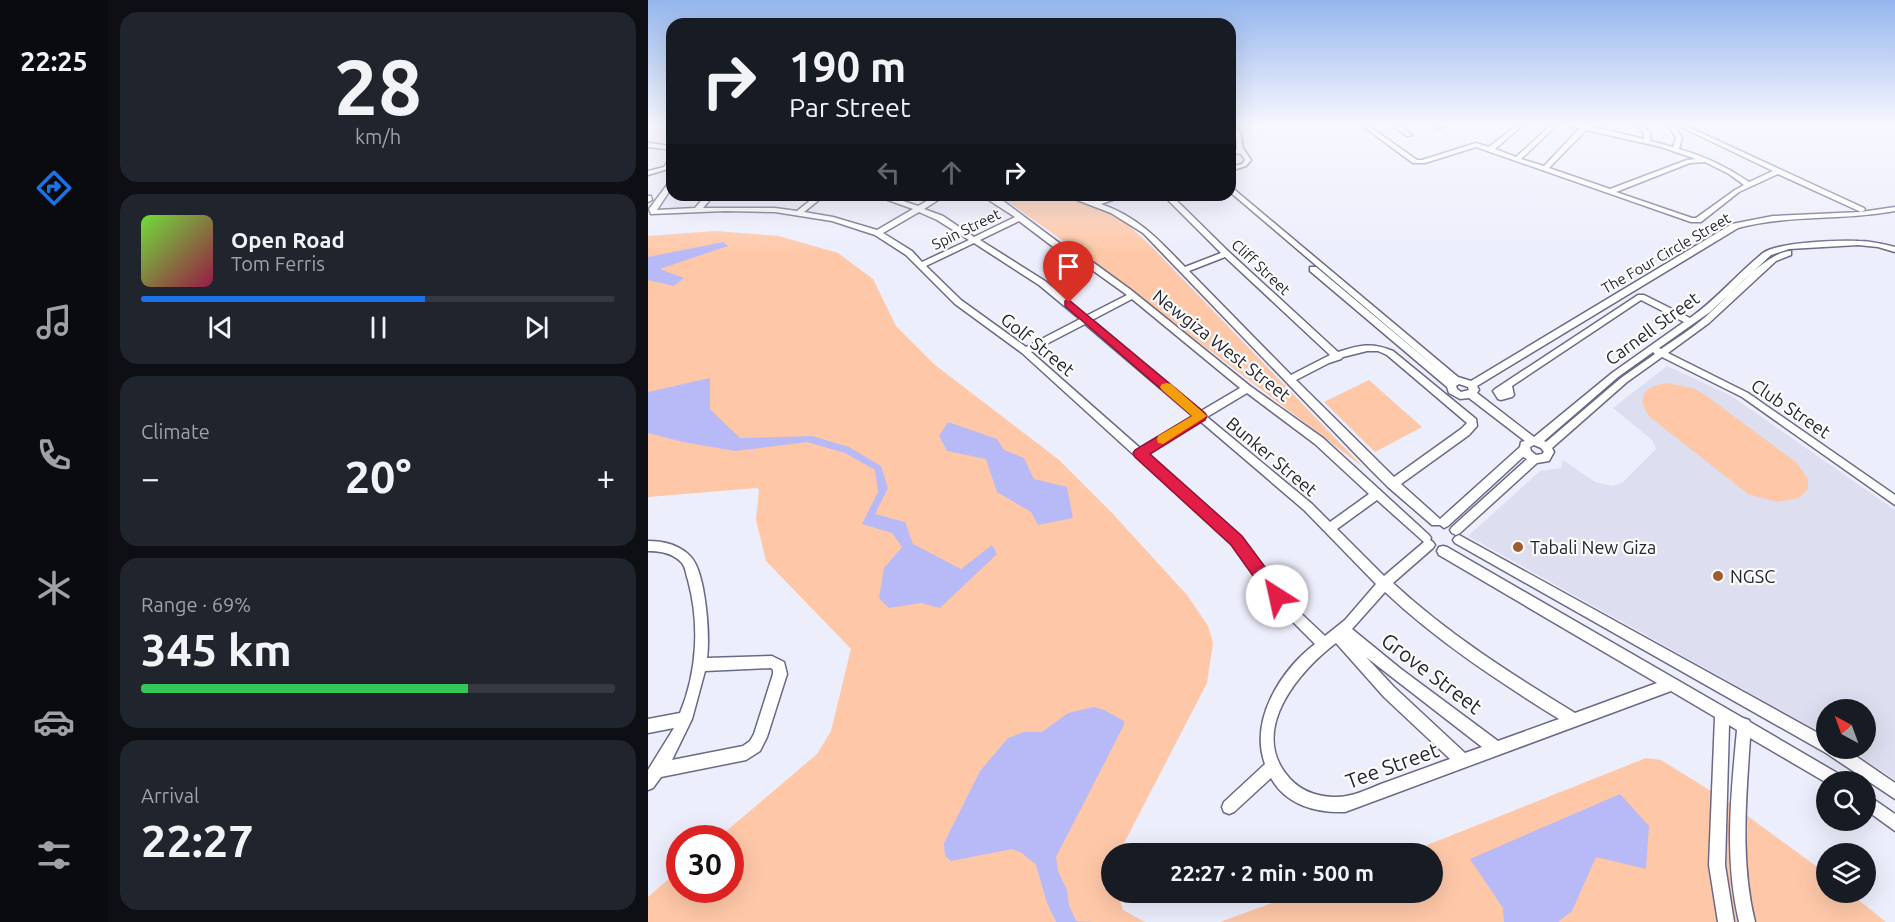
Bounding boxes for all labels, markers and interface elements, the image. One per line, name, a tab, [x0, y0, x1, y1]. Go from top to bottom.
text: 28	[334, 42, 422, 130]
icon: right	[690, 42, 768, 120]
text: 190 m	[789, 43, 906, 90]
text: 22:25	[20, 46, 88, 76]
text: Par Street	[789, 92, 911, 122]
text: km/h	[355, 125, 401, 148]
icon: left	[872, 156, 905, 189]
icon: ahead	[935, 156, 968, 189]
icon: right	[998, 156, 1031, 189]
icon: directions	[33, 167, 75, 209]
street label: Spin Street	[929, 205, 1003, 253]
street label: The Four Circle Street	[1599, 209, 1734, 297]
text: Open Road	[231, 227, 345, 252]
street label: Cliff Street	[1228, 236, 1294, 298]
pin	[1043, 241, 1094, 303]
icon: arrive	[1052, 250, 1085, 283]
text: Tom Ferris	[231, 252, 325, 275]
street label: Newgiza West Street	[1149, 285, 1295, 405]
street label: Carnell Street	[1601, 287, 1703, 369]
icon: music	[33, 301, 75, 343]
street label: Golf Street	[997, 308, 1079, 380]
icon: previous	[204, 311, 237, 344]
icon: pause	[362, 311, 395, 344]
icon: next	[520, 311, 553, 344]
street label: Club Street	[1748, 374, 1834, 442]
street label: Bunker Street	[1223, 412, 1321, 500]
text: Climate	[141, 420, 210, 443]
icon: phone	[33, 434, 75, 476]
text: 20°	[345, 451, 411, 502]
text: −	[141, 459, 160, 496]
text: +	[596, 459, 615, 496]
place label: Tabali New Giza	[1530, 537, 1656, 557]
marker: Tabali New Giza	[1511, 540, 1525, 554]
position arrow	[1245, 564, 1309, 628]
place label: NGSC	[1730, 566, 1775, 586]
icon: climate	[33, 567, 75, 609]
marker: NGSC	[1711, 569, 1725, 583]
text: Range · 69%	[141, 593, 251, 616]
text: 345 km	[141, 624, 292, 675]
street label: Grove Street	[1377, 628, 1487, 718]
north arrow	[1816, 699, 1876, 759]
map controls	[1816, 699, 1876, 903]
icon: car	[33, 701, 75, 743]
street label: Tee Street	[1342, 737, 1442, 793]
button: search	[1816, 771, 1876, 831]
text: Arrival	[141, 784, 199, 807]
text: 22:27	[141, 815, 254, 866]
speed limit sign: 30	[666, 825, 744, 903]
icon: filters	[33, 834, 75, 876]
button: layers	[1816, 843, 1876, 903]
text: 22:27 · 2 min · 500 m	[1170, 860, 1374, 885]

